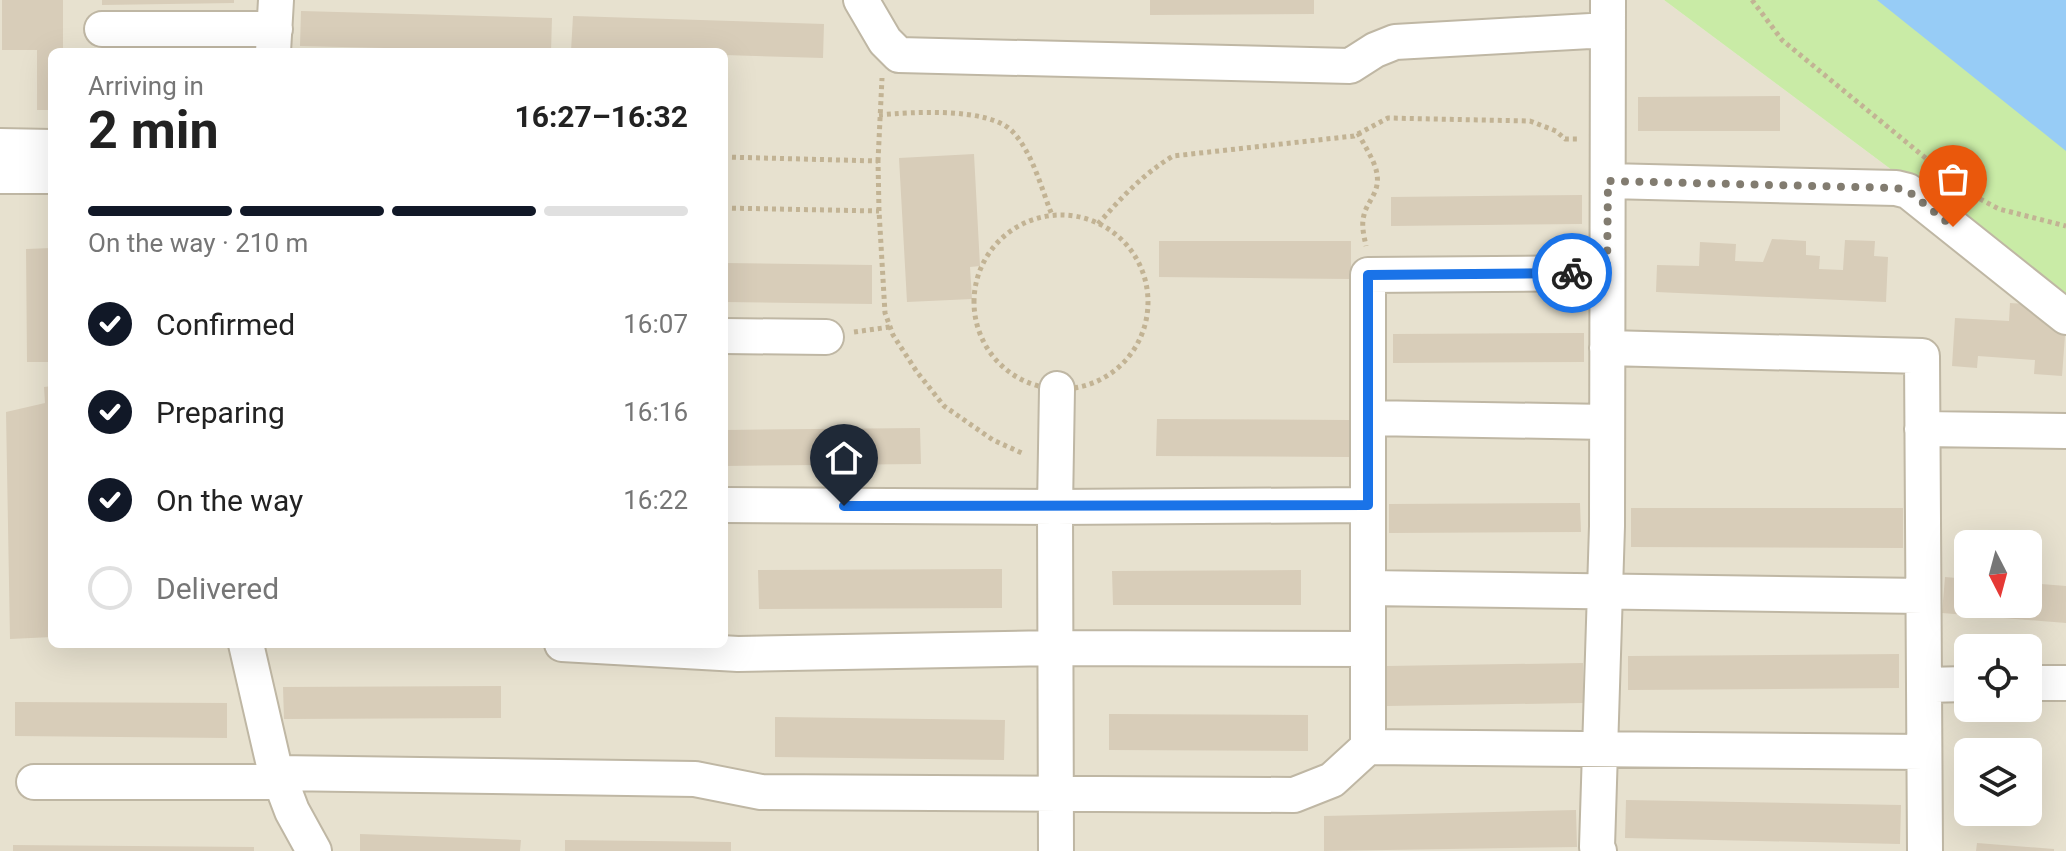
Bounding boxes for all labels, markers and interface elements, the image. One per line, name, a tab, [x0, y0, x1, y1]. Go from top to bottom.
text: Arriving in	[88, 71, 204, 101]
text: 16:27–16:32	[514, 99, 688, 134]
text: 2 min	[88, 100, 219, 161]
pin	[1919, 145, 1987, 227]
icon: bag	[1931, 157, 1975, 201]
text: On the way · 210 m	[88, 228, 308, 258]
courier	[1532, 233, 1612, 313]
icon: bike	[1550, 251, 1594, 295]
icon: check	[88, 302, 132, 346]
text: Confirmed	[156, 307, 295, 342]
text: 16:07	[623, 309, 688, 339]
icon: check	[88, 390, 132, 434]
text: Preparing	[156, 395, 285, 430]
text: 16:16	[623, 397, 688, 427]
pin	[810, 424, 878, 506]
icon: home	[822, 436, 866, 480]
icon: check	[88, 478, 132, 522]
text: On the way	[156, 483, 303, 518]
text: 16:22	[623, 485, 688, 515]
north arrow	[1954, 530, 2042, 618]
map controls	[1954, 530, 2042, 826]
text: Delivered	[156, 571, 279, 606]
button: locate	[1954, 634, 2042, 722]
button: layers	[1954, 738, 2042, 826]

